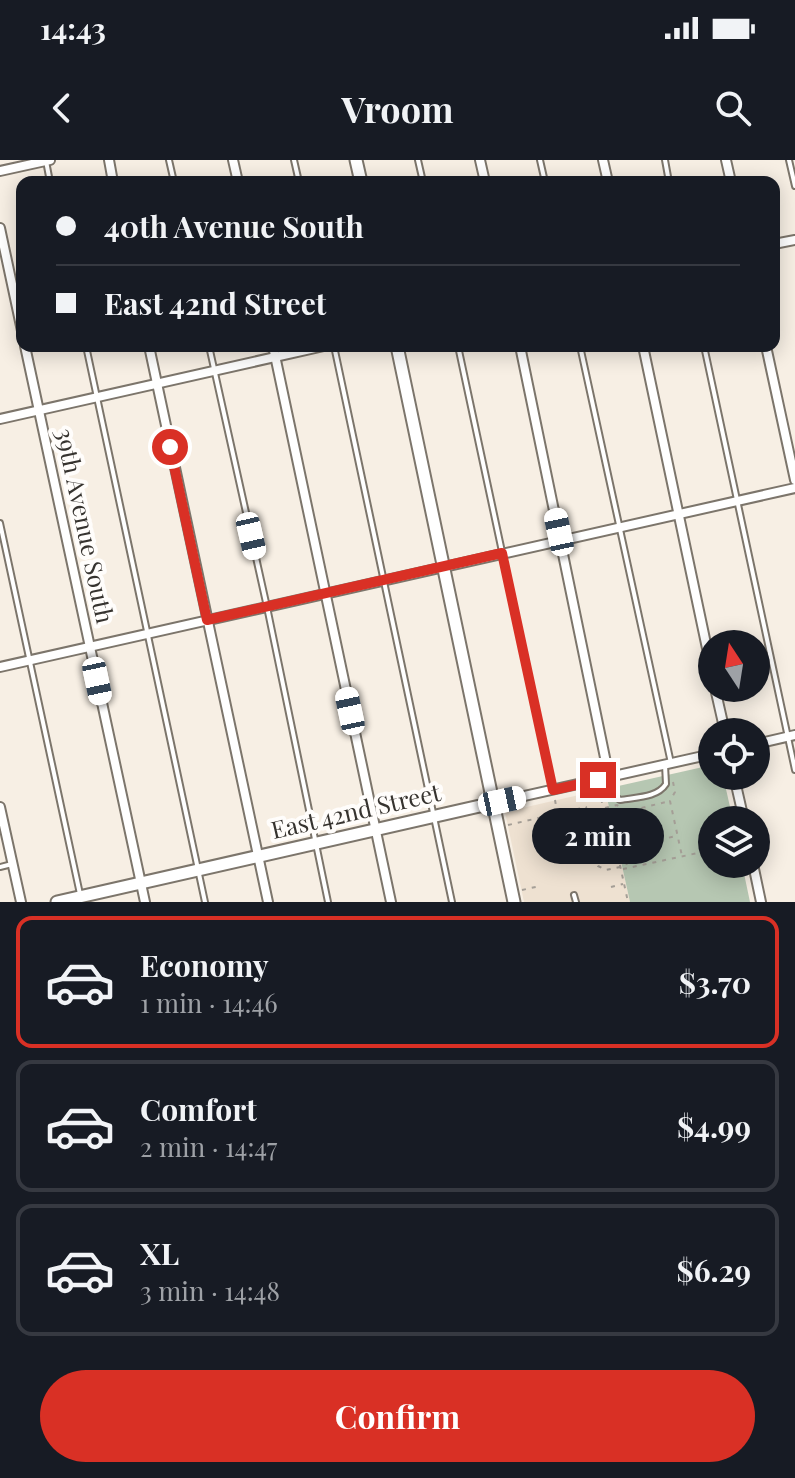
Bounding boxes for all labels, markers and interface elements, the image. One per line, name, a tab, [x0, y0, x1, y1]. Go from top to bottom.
text: 14:43	[40, 8, 106, 48]
text: Vroom	[341, 84, 454, 132]
icon: back	[40, 86, 84, 130]
icon: search	[711, 86, 755, 130]
text: 40th Avenue South	[104, 206, 364, 246]
text: East 42nd Street	[104, 283, 326, 323]
street label: 39th Avenue South	[50, 425, 122, 626]
route start	[152, 429, 188, 465]
car	[542, 506, 576, 558]
car	[234, 510, 268, 562]
north arrow	[698, 630, 770, 702]
map controls	[698, 630, 770, 878]
car	[80, 655, 114, 707]
car	[333, 685, 367, 737]
button: locate	[698, 718, 770, 790]
route end	[580, 762, 616, 798]
street label: East 42nd Street	[268, 775, 444, 845]
car	[476, 784, 528, 818]
button: layers	[698, 806, 770, 878]
callout: 2 min	[532, 808, 664, 864]
text: 2 min	[564, 818, 632, 853]
text: Economy	[140, 945, 269, 985]
icon: car	[44, 946, 116, 1018]
text: $3.70	[679, 962, 751, 1002]
text: 1 min · 14:46	[140, 985, 278, 1020]
text: Comfort	[140, 1089, 257, 1129]
icon: car	[44, 1090, 116, 1162]
text: $4.99	[677, 1106, 751, 1146]
text: 2 min · 14:47	[140, 1129, 277, 1164]
text: XL	[140, 1233, 179, 1273]
icon: car	[44, 1234, 116, 1306]
text: $6.29	[677, 1250, 751, 1290]
text: 3 min · 14:48	[140, 1273, 280, 1308]
button: Confirm	[40, 1370, 755, 1462]

